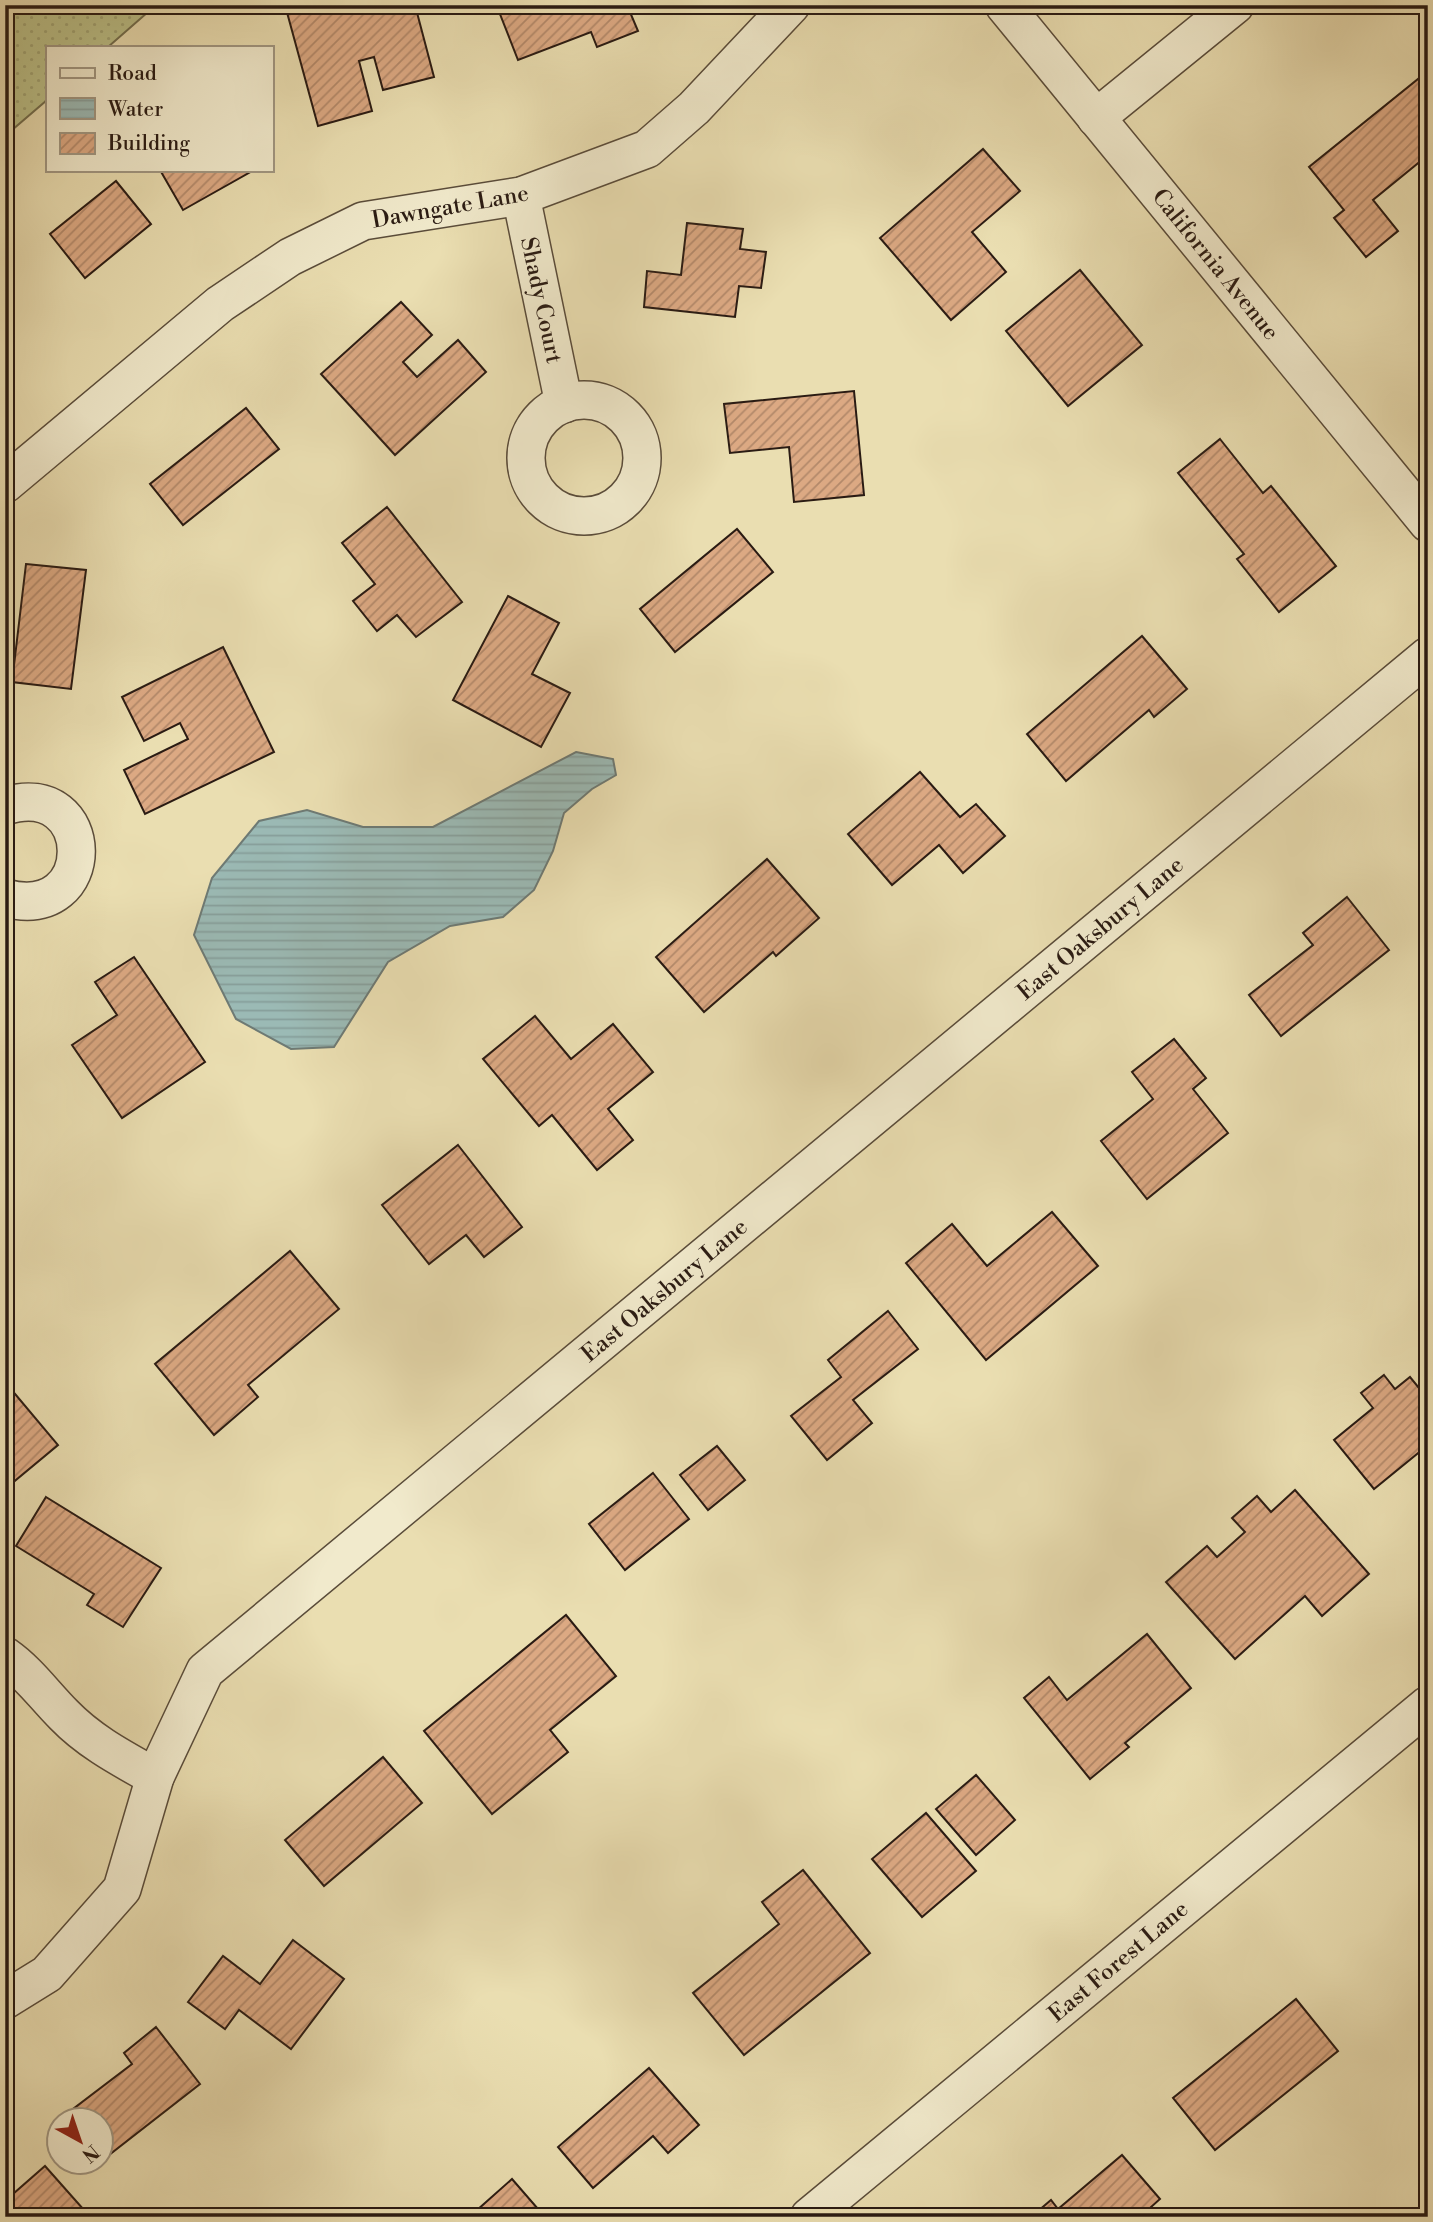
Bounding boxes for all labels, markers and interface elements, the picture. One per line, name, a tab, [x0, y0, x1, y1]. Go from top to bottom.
legend	[46, 46, 273, 172]
text: Road	[108, 61, 157, 87]
text: Water	[107, 97, 163, 123]
text: Building	[107, 131, 190, 157]
street label: Dawngate Lane	[369, 179, 531, 235]
street label: California Avenue	[1146, 183, 1285, 346]
street label: Shady Court	[514, 235, 568, 366]
street label: East Oaksbury Lane	[1012, 851, 1189, 1006]
street label: East Oaksbury Lane	[576, 1213, 753, 1368]
street label: East Forest Lane	[1043, 1895, 1194, 2028]
north arrow	[46, 2106, 116, 2176]
text: N	[77, 2139, 104, 2167]

